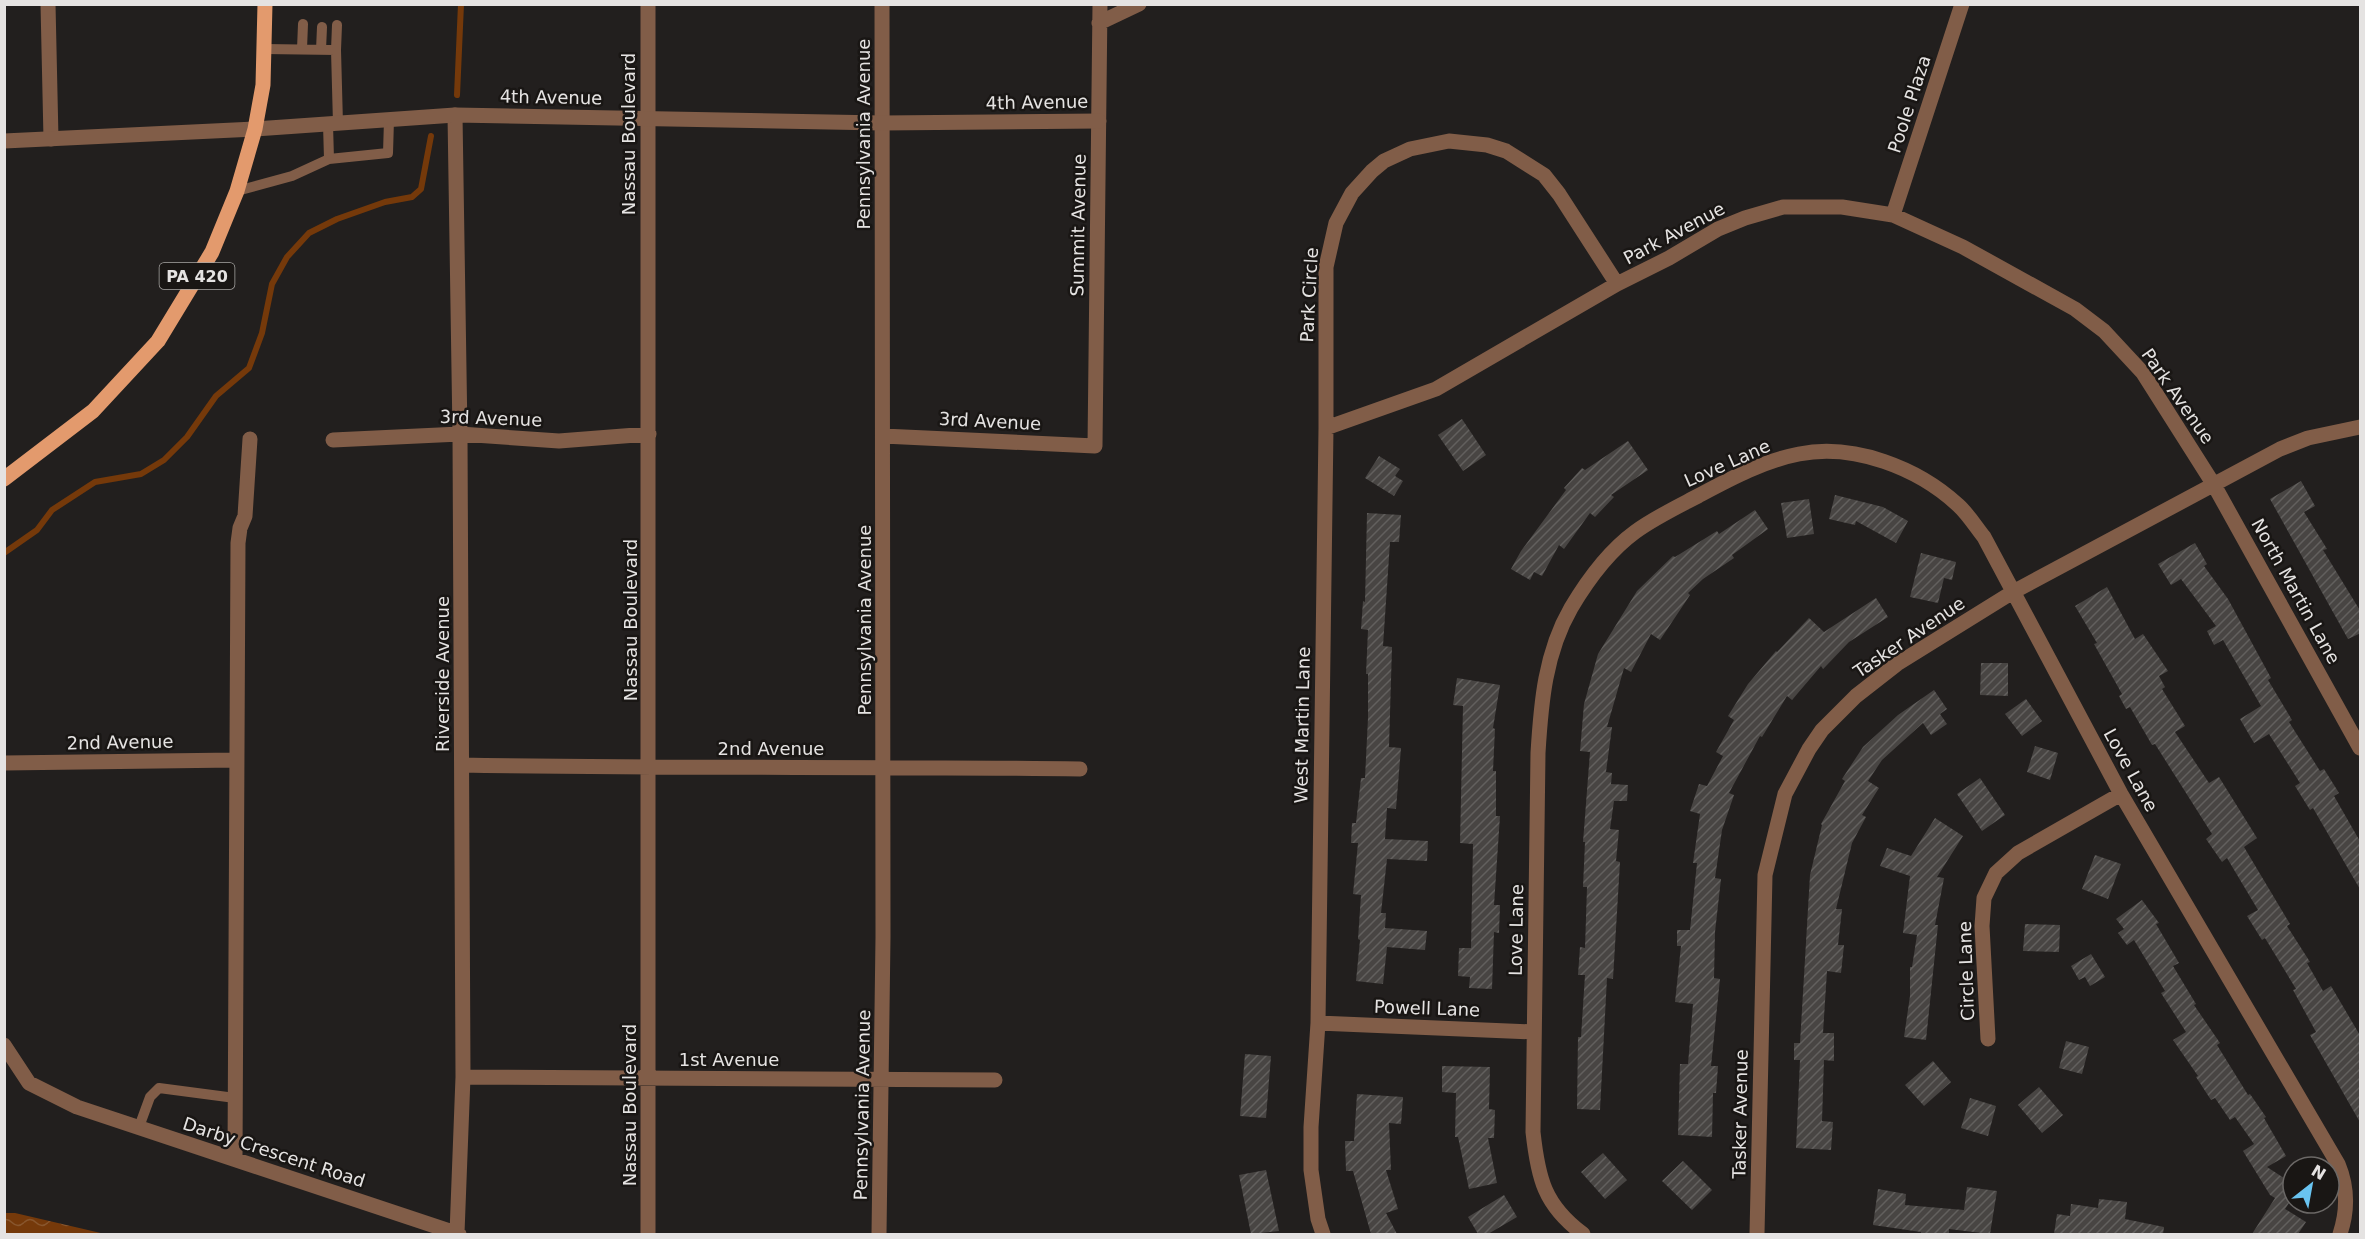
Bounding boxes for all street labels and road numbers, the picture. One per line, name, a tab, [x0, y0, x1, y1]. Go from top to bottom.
street label: Pennsylvania Avenue	[853, 39, 874, 229]
street label: Nassau Boulevard	[618, 53, 639, 215]
street label: Poole Plaza	[1883, 53, 1935, 155]
street label: 4th Avenue	[500, 86, 602, 108]
street label: 4th Avenue	[986, 91, 1088, 113]
street label: Summit Avenue	[1066, 154, 1090, 296]
street label: Park Avenue	[1620, 198, 1728, 268]
street label: Park Circle	[1296, 247, 1322, 343]
road number: PA 420	[160, 263, 234, 289]
street label: Park Avenue	[2137, 344, 2219, 448]
street label: 3rd Avenue	[439, 406, 543, 430]
street label: 3rd Avenue	[938, 408, 1042, 434]
street label: Love Lane	[1681, 435, 1773, 491]
street label: North Martin Lane	[2247, 515, 2345, 667]
street label: Pennsylvania Avenue	[854, 525, 875, 715]
street label: Nassau Boulevard	[620, 539, 641, 701]
street label: Tasker Avenue	[1849, 592, 1968, 682]
street label: Riverside Avenue	[432, 596, 453, 752]
street label: West Martin Lane	[1290, 646, 1314, 804]
street label: Love Lane	[2100, 725, 2162, 815]
street label: 2nd Avenue	[66, 731, 174, 753]
street label: 2nd Avenue	[718, 738, 824, 759]
street label: Love Lane	[1505, 884, 1527, 976]
street label: Circle Lane	[1954, 921, 1978, 1021]
street label: Powell Lane	[1374, 996, 1480, 1020]
street label: Pennsylvania Avenue	[850, 1009, 874, 1201]
street label: Nassau Boulevard	[619, 1024, 640, 1186]
street label: 1st Avenue	[679, 1049, 779, 1070]
street label: Tasker Avenue	[1728, 1049, 1752, 1180]
street label: Darby Crescent Road	[180, 1113, 368, 1191]

